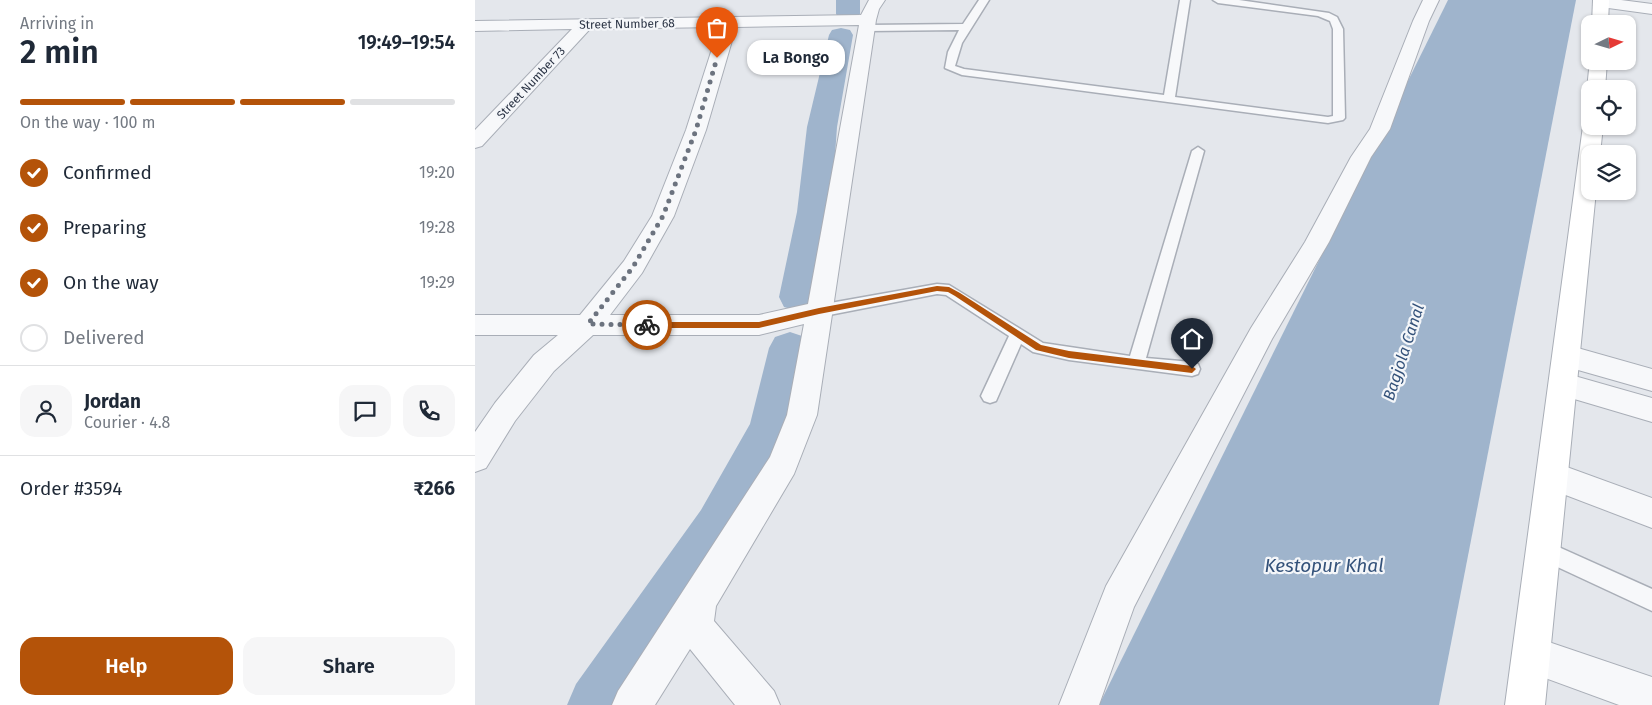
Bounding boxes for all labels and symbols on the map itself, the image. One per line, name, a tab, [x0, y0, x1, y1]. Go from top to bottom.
pin	[696, 7, 738, 58]
north arrow	[1581, 15, 1636, 70]
street label: Street Number 68	[579, 16, 675, 32]
callout: La Bongo	[747, 40, 845, 76]
street label: Street Number 73	[494, 44, 568, 122]
courier	[622, 300, 672, 350]
water label: Bagjola Canal	[1379, 302, 1428, 403]
pin	[1171, 318, 1213, 369]
water label: Kestopur Khal	[1264, 554, 1384, 577]

